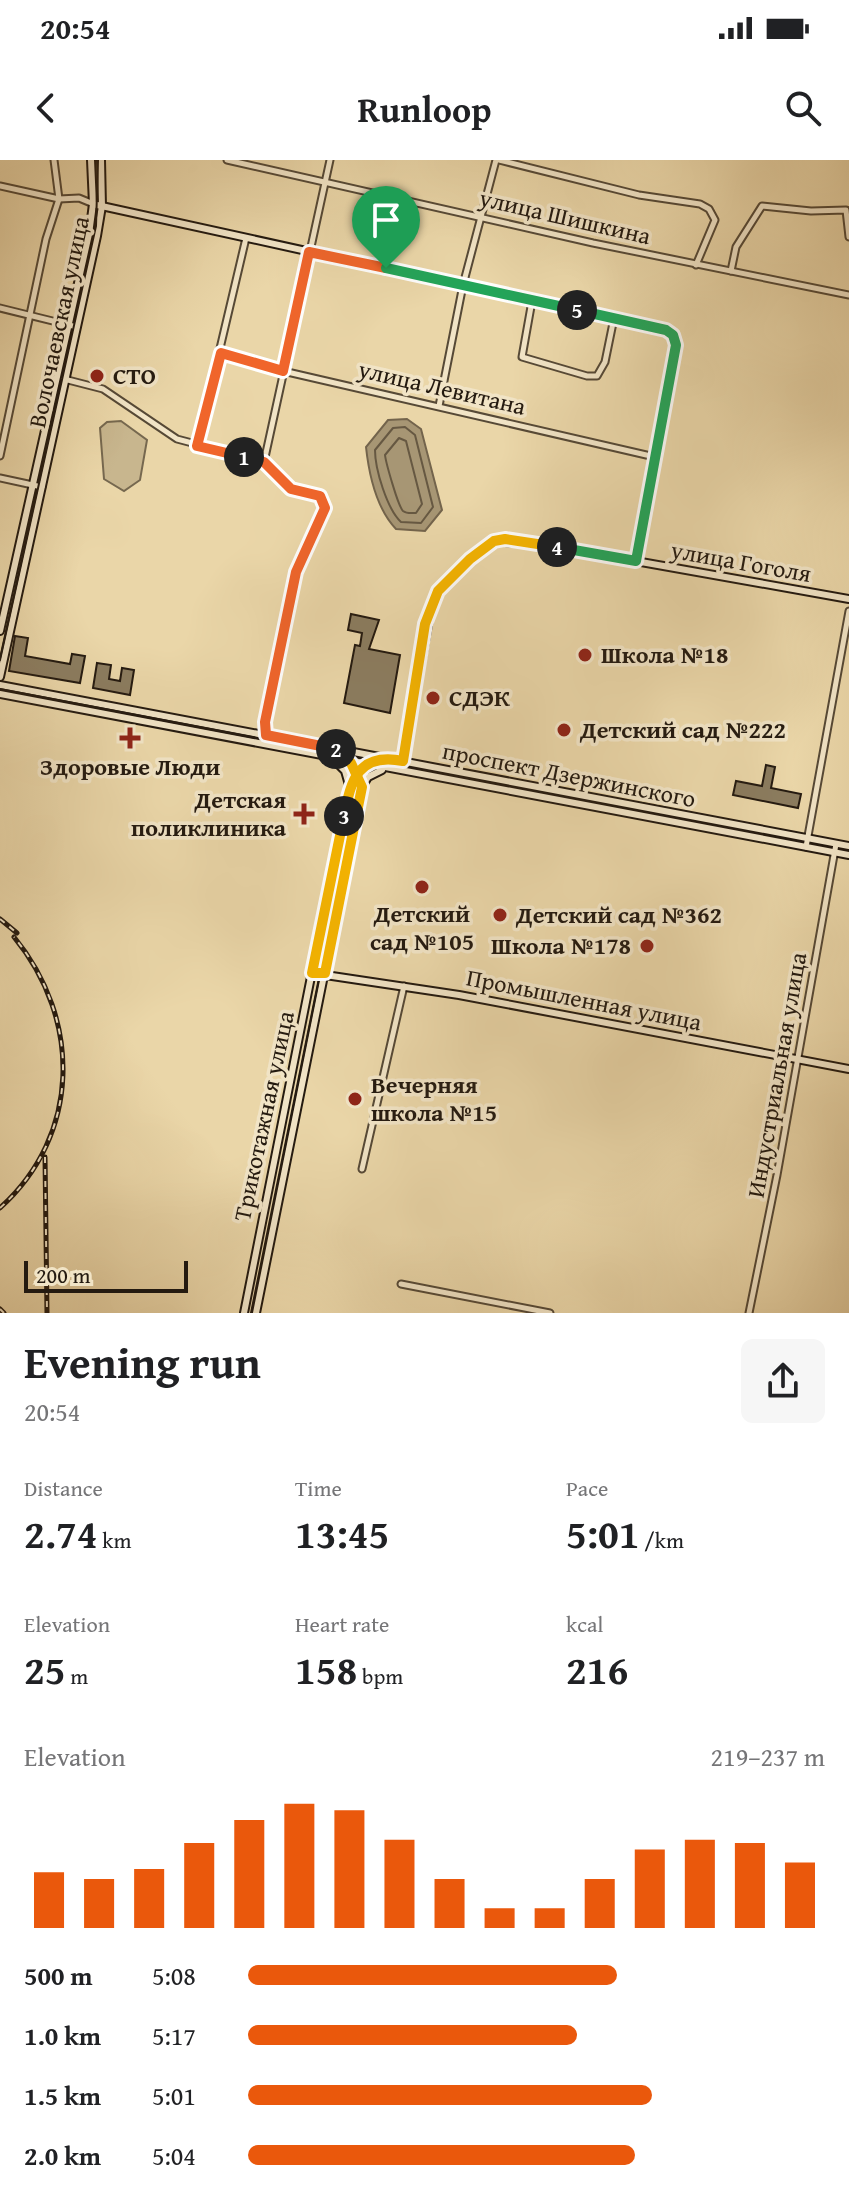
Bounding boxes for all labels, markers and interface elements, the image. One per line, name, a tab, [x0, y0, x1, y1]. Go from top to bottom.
text: 20:54	[40, 6, 111, 50]
text: Runloop	[357, 82, 492, 135]
icon: back	[24, 86, 68, 130]
icon: search	[781, 86, 825, 130]
street label: улица Шишкина	[475, 180, 655, 253]
pin	[352, 186, 420, 268]
icon: arrive	[364, 198, 408, 242]
street label: Волочаевская улица	[19, 212, 98, 431]
pin: 5	[557, 290, 597, 330]
text: 5	[571, 294, 583, 326]
street label: улица Левитана	[354, 351, 530, 424]
place label: СТО	[113, 358, 156, 393]
marker: СТО	[88, 367, 106, 385]
pin: 1	[224, 437, 264, 477]
text: 1	[238, 441, 250, 473]
pin: 4	[537, 527, 577, 567]
text: 4	[551, 531, 563, 563]
street label: улица Гоголя	[667, 532, 814, 591]
place label: Школа №18	[601, 637, 729, 672]
marker: Школа №18	[576, 646, 594, 664]
place label: СДЭК	[449, 680, 510, 715]
marker: СДЭК	[424, 689, 442, 707]
place label: Детский сад №222	[579, 712, 786, 747]
marker: Детский сад №222	[555, 721, 573, 739]
marker: Здоровые Люди	[119, 727, 141, 749]
pin: 2	[316, 729, 356, 769]
text: 2	[330, 733, 342, 765]
street label: проспект Дзержинского	[440, 733, 699, 816]
place label: Здоровые Люди	[40, 749, 220, 784]
place label: Детская поликлиника	[131, 782, 287, 845]
pin: 3	[324, 796, 364, 836]
text: 3	[338, 800, 350, 832]
marker: Детская поликлиника	[293, 803, 315, 825]
marker: Детский сад №105	[413, 878, 431, 896]
place label: Детский сад №105	[370, 896, 474, 959]
place label: Детский сад №362	[515, 897, 722, 932]
marker: Детский сад №362	[491, 906, 509, 924]
place label: Школа №178	[491, 928, 631, 963]
marker: Школа №178	[638, 937, 656, 955]
street label: Индустриальная улица	[738, 949, 815, 1200]
street label: Промышленная улица	[464, 960, 705, 1040]
street label: Трикотажная улица	[224, 1007, 303, 1224]
place label: Вечерняя школа №15	[371, 1067, 497, 1130]
marker: Вечерняя школа №15	[346, 1090, 364, 1108]
scale bar	[24, 1257, 188, 1293]
text: 200 m	[36, 1259, 91, 1291]
text: Evening run	[24, 1330, 261, 1394]
button: share	[741, 1339, 825, 1423]
text: 20:54	[24, 1392, 80, 1431]
text: Distance	[24, 1472, 103, 1504]
text: Time	[295, 1472, 342, 1504]
text: Pace	[566, 1472, 608, 1504]
text: 2.74	[24, 1504, 97, 1563]
text: 13:45	[295, 1504, 389, 1563]
text: 5:01	[566, 1504, 639, 1563]
text: km	[97, 1524, 131, 1556]
text: /km	[639, 1524, 684, 1556]
text: Elevation	[24, 1608, 110, 1640]
text: Heart rate	[295, 1608, 389, 1640]
text: kcal	[566, 1608, 604, 1640]
text: 25	[24, 1640, 65, 1699]
text: 158	[295, 1640, 357, 1699]
text: 216	[566, 1640, 628, 1699]
text: m	[65, 1660, 88, 1692]
text: bpm	[357, 1660, 403, 1692]
text: Elevation	[24, 1737, 126, 1776]
text: 219–237 m	[711, 1737, 825, 1776]
text: 500 m	[24, 1956, 92, 1995]
text: 5:08	[152, 1956, 196, 1995]
text: 1.0 km	[24, 2016, 101, 2055]
text: 5:17	[152, 2016, 196, 2055]
text: 1.5 km	[24, 2076, 101, 2115]
text: 5:01	[152, 2076, 196, 2115]
text: 2.0 km	[24, 2136, 101, 2175]
text: 5:04	[152, 2136, 196, 2175]

